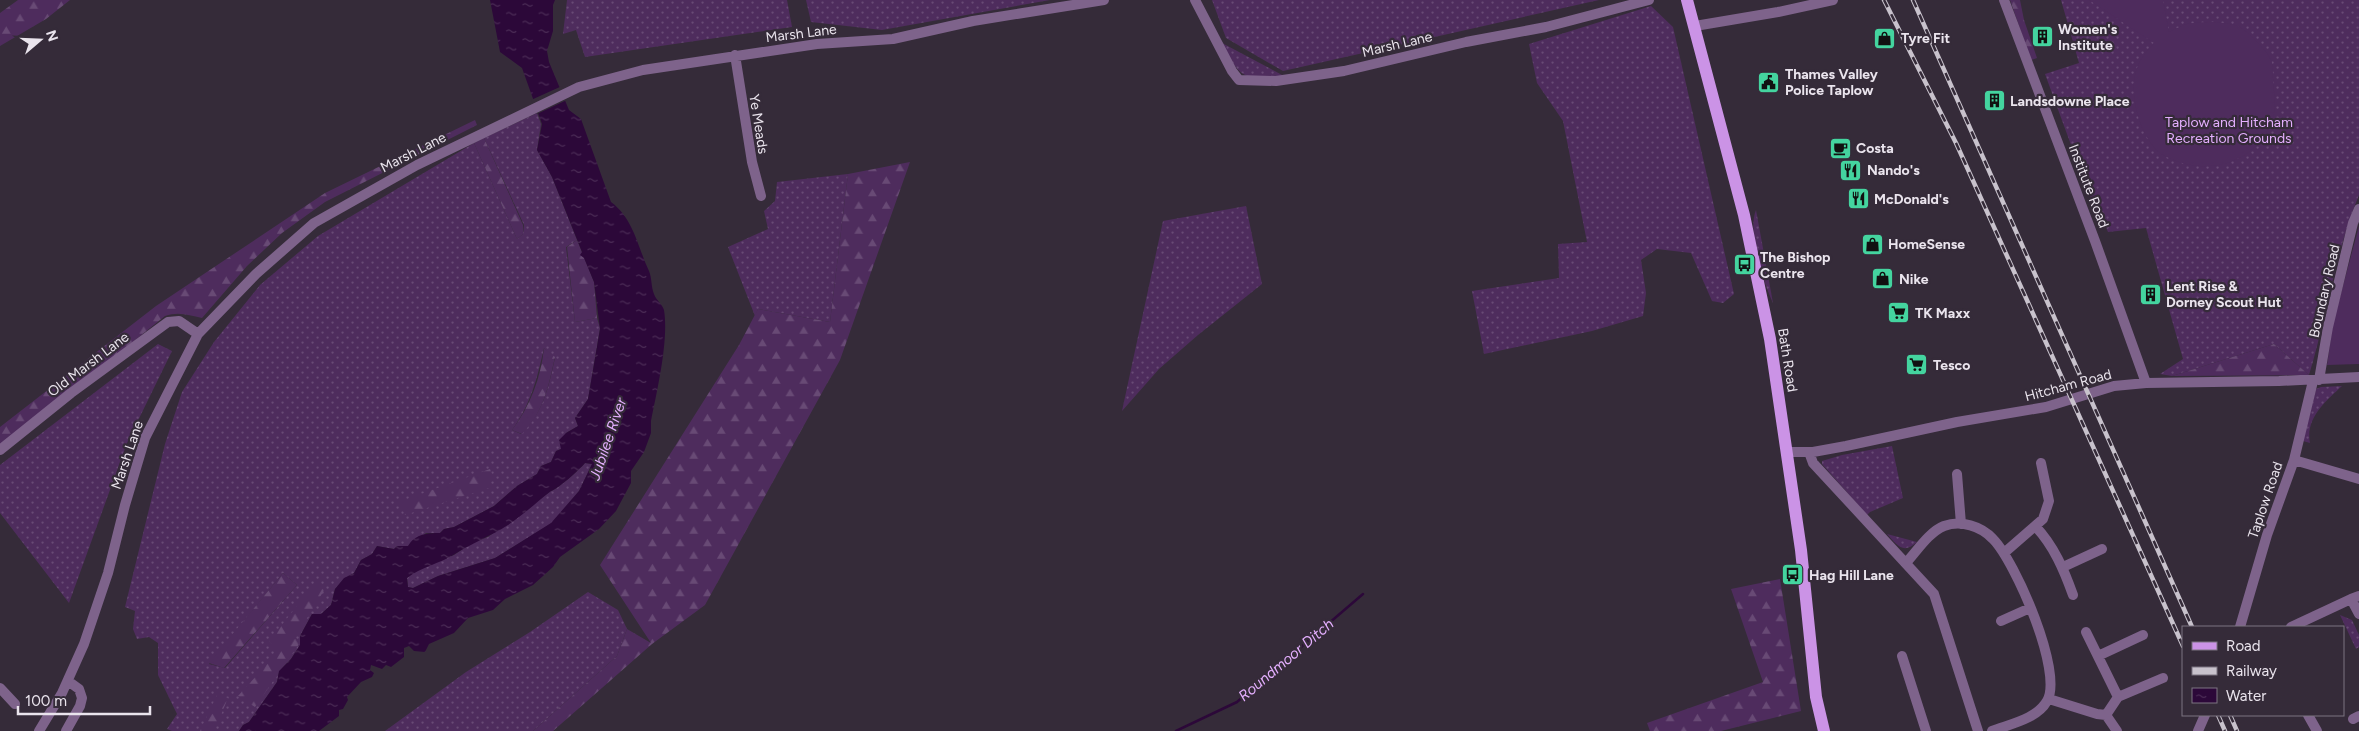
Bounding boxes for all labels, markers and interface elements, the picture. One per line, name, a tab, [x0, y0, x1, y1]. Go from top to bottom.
north arrow	[15, 15, 65, 65]
street label: Marsh Lane	[765, 21, 838, 46]
place label: Women's Institute	[2058, 21, 2118, 54]
building icon: Women's Institute	[2030, 25, 2054, 49]
shop icon: Tyre Fit	[1873, 26, 1897, 50]
text: N	[42, 28, 62, 44]
street label: Marsh Lane	[1360, 28, 1434, 61]
place label: Tyre Fit	[1901, 30, 1950, 47]
place label: Thames Valley Police Taplow	[1785, 66, 1879, 99]
public building icon: Thames Valley Police Taplow	[1757, 70, 1781, 94]
building icon: Landsdowne Place	[1982, 89, 2006, 113]
street label: Ye Meads	[745, 93, 772, 155]
place label: Landsdowne Place	[2010, 93, 2130, 110]
park label: Taplow and Hitcham Recreation Grounds	[2165, 114, 2293, 147]
street label: Marsh Lane	[378, 129, 449, 176]
cafe icon: Costa	[1828, 136, 1852, 160]
place label: Costa	[1856, 140, 1894, 157]
street label: Institute Road	[2065, 142, 2112, 230]
restaurant icon: Nando's	[1839, 158, 1863, 182]
place label: Nando's	[1867, 162, 1920, 179]
restaurant icon: McDonald's	[1846, 187, 1870, 211]
place label: McDonald's	[1874, 191, 1949, 208]
shop icon: HomeSense	[1860, 232, 1884, 256]
place label: HomeSense	[1888, 236, 1965, 253]
street label: Boundary Road	[2305, 243, 2344, 340]
place label: The Bishop Centre	[1760, 249, 1831, 282]
bus stop icon: The Bishop Centre	[1732, 253, 1756, 277]
shop icon: Nike	[1871, 267, 1895, 291]
place label: Nike	[1899, 271, 1929, 288]
place label: Lent Rise & Dorney Scout Hut	[2166, 278, 2282, 311]
building icon: Lent Rise & Dorney Scout Hut	[2138, 282, 2162, 306]
supermarket icon: TK Maxx	[1887, 301, 1911, 325]
place label: TK Maxx	[1915, 305, 1971, 322]
street label: Bath Road	[1774, 327, 1801, 393]
street label: Old Marsh Lane	[44, 328, 132, 400]
supermarket icon: Tesco	[1905, 353, 1929, 377]
place label: Tesco	[1933, 357, 1970, 374]
street label: Hitcham Road	[2023, 366, 2113, 405]
water label: Jubilee River	[585, 395, 631, 483]
street label: Marsh Lane	[108, 418, 147, 492]
street label: Taplow Road	[2244, 460, 2287, 541]
bus stop icon: Hag Hill Lane	[1781, 563, 1805, 587]
place label: Hag Hill Lane	[1809, 567, 1894, 584]
water label: Roundmoor Ditch	[1235, 615, 1337, 705]
legend	[2182, 626, 2344, 716]
text: Road	[2226, 637, 2261, 655]
text: Railway	[2226, 662, 2277, 680]
scale bar	[18, 684, 150, 716]
text: Water	[2226, 687, 2266, 705]
text: 100 m	[25, 692, 67, 710]

